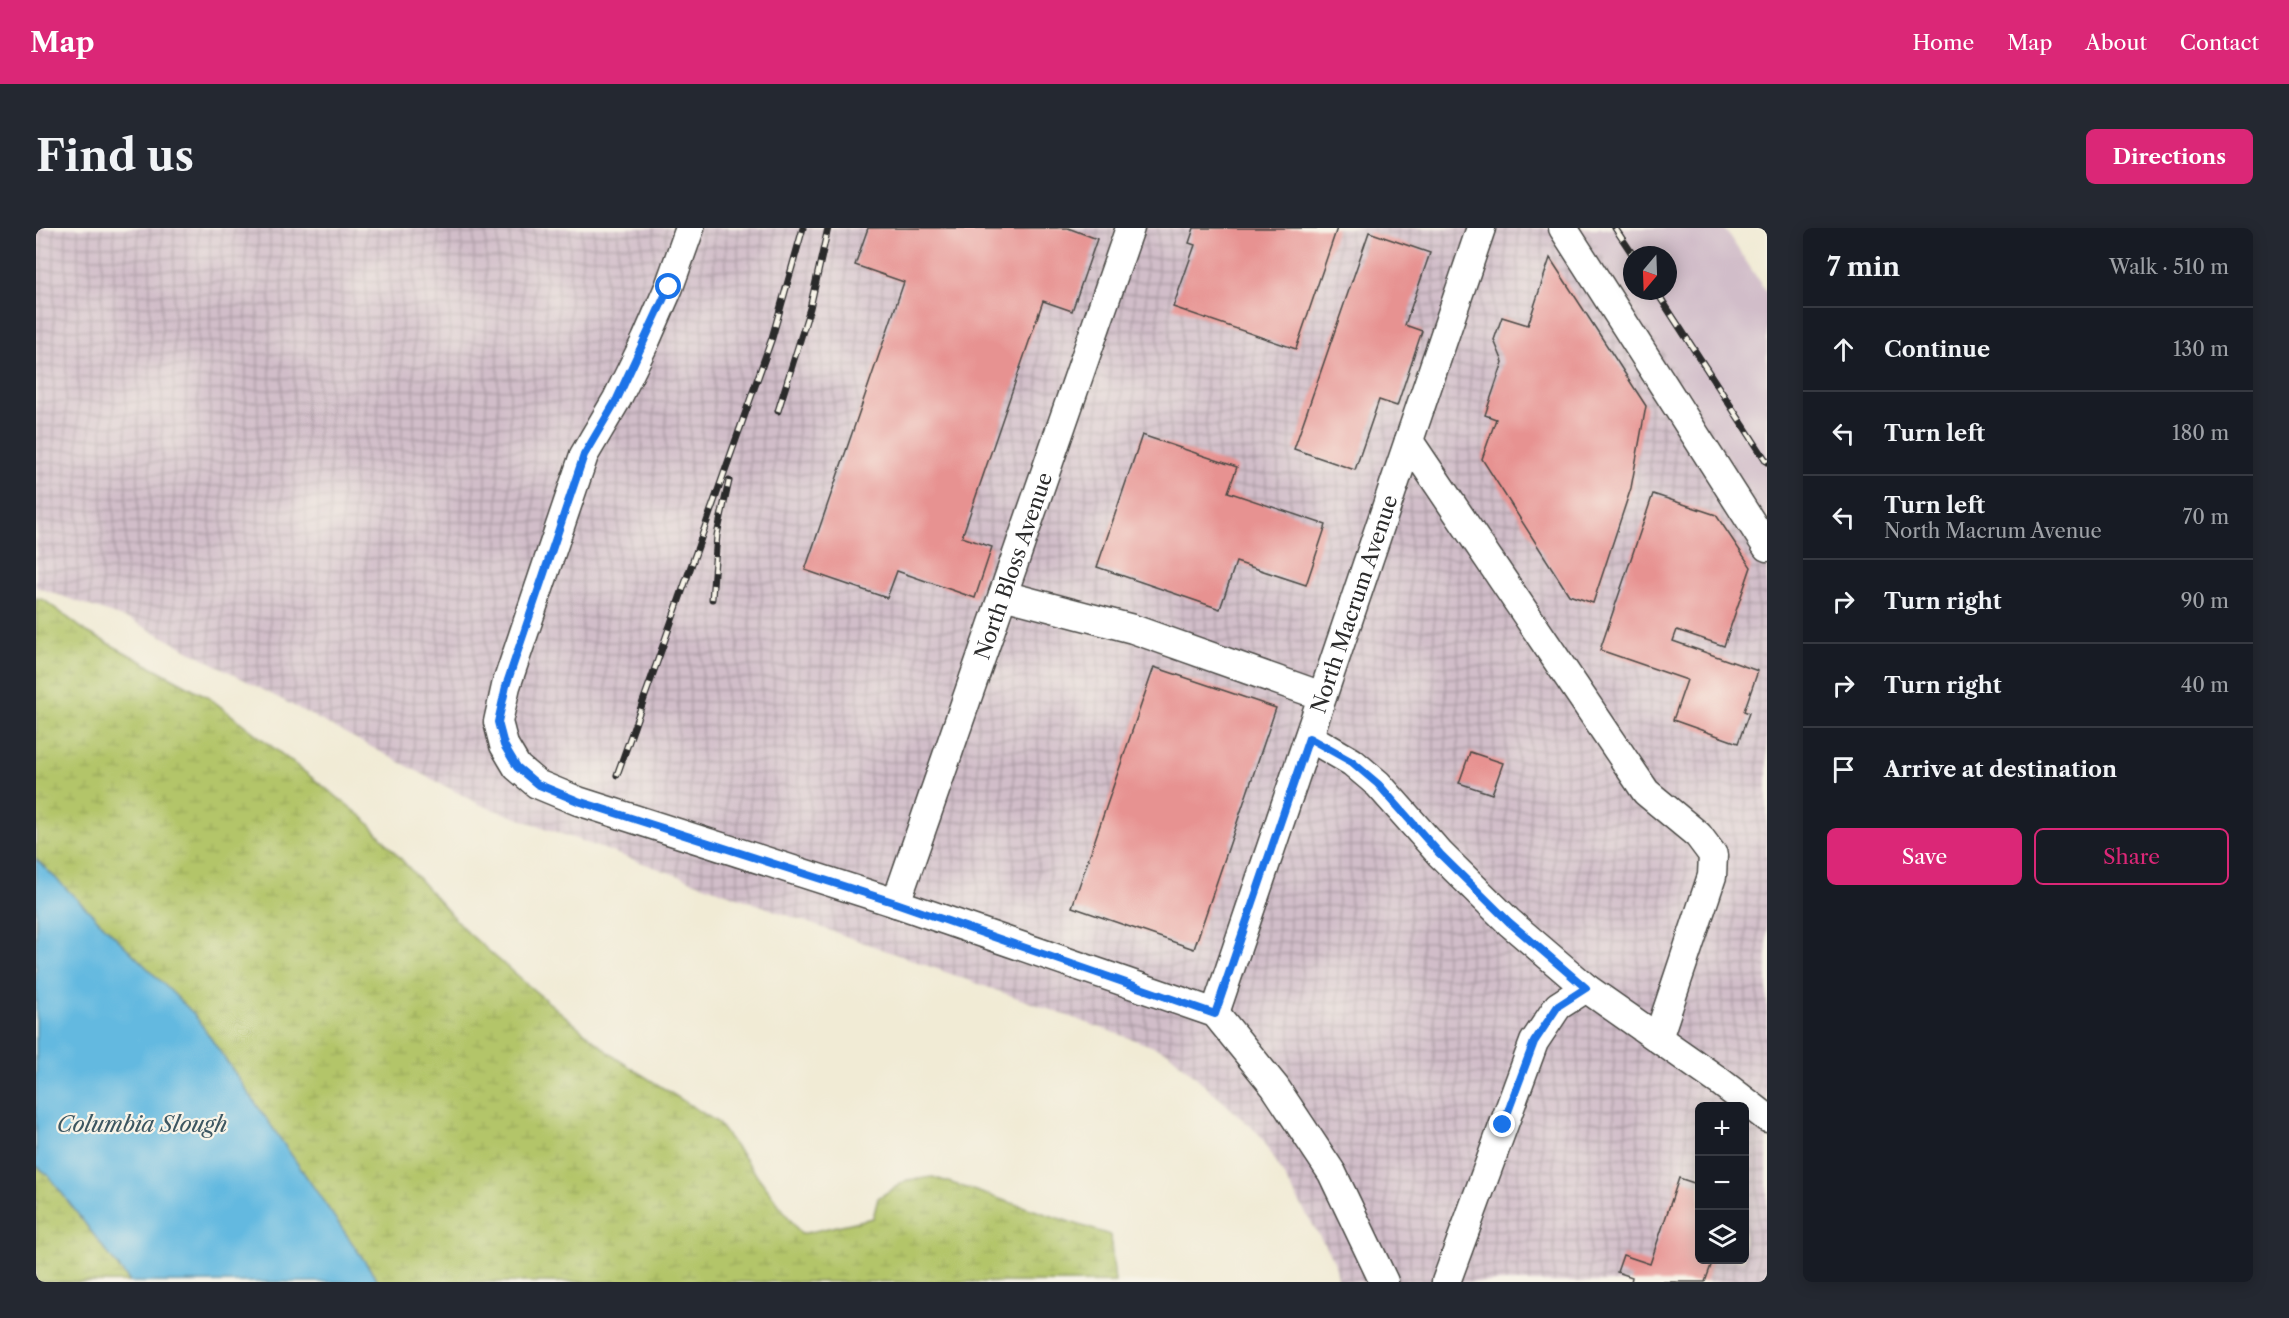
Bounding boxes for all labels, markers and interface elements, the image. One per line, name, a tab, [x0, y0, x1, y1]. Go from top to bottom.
text: Map	[30, 25, 94, 59]
text: Home	[1913, 30, 1974, 55]
text: Map	[2007, 30, 2052, 55]
text: About	[2085, 30, 2147, 55]
text: Contact	[2180, 30, 2259, 55]
button: Directions	[2086, 129, 2253, 184]
text: Find us	[36, 130, 194, 182]
north arrow	[1623, 246, 1677, 300]
text: 7 min	[1827, 251, 1900, 283]
text: Walk · 510 m	[2109, 255, 2229, 279]
route start	[655, 273, 681, 299]
icon: ahead	[1827, 333, 1860, 366]
text: Continue	[1884, 336, 1990, 363]
text: 130 m	[2173, 337, 2229, 361]
icon: left	[1827, 417, 1860, 450]
text: Turn left	[1884, 420, 1985, 447]
text: 180 m	[2172, 421, 2229, 445]
street label: North Bloss Avenue	[969, 469, 1057, 662]
street label: North Macrum Avenue	[1305, 492, 1402, 716]
text: Turn left	[1884, 492, 1985, 519]
icon: left	[1827, 501, 1860, 534]
text: 70 m	[2183, 505, 2229, 529]
text: North Macrum Avenue	[1884, 519, 2102, 543]
icon: right	[1827, 585, 1860, 618]
text: Turn right	[1884, 588, 2002, 615]
text: 90 m	[2181, 589, 2229, 613]
icon: right	[1827, 669, 1860, 702]
text: Turn right	[1884, 672, 2002, 699]
text: 40 m	[2181, 673, 2229, 697]
icon: arrive	[1827, 753, 1860, 786]
text: Arrive at destination	[1884, 756, 2117, 783]
button: Save	[1827, 828, 2022, 885]
button: Share	[2034, 828, 2229, 885]
map controls	[1695, 1102, 1749, 1264]
button: +	[1695, 1102, 1749, 1156]
water label: Columbia Slough	[57, 1111, 227, 1138]
route end	[1489, 1111, 1515, 1137]
button: −	[1695, 1156, 1749, 1210]
button: layers	[1695, 1210, 1749, 1264]

